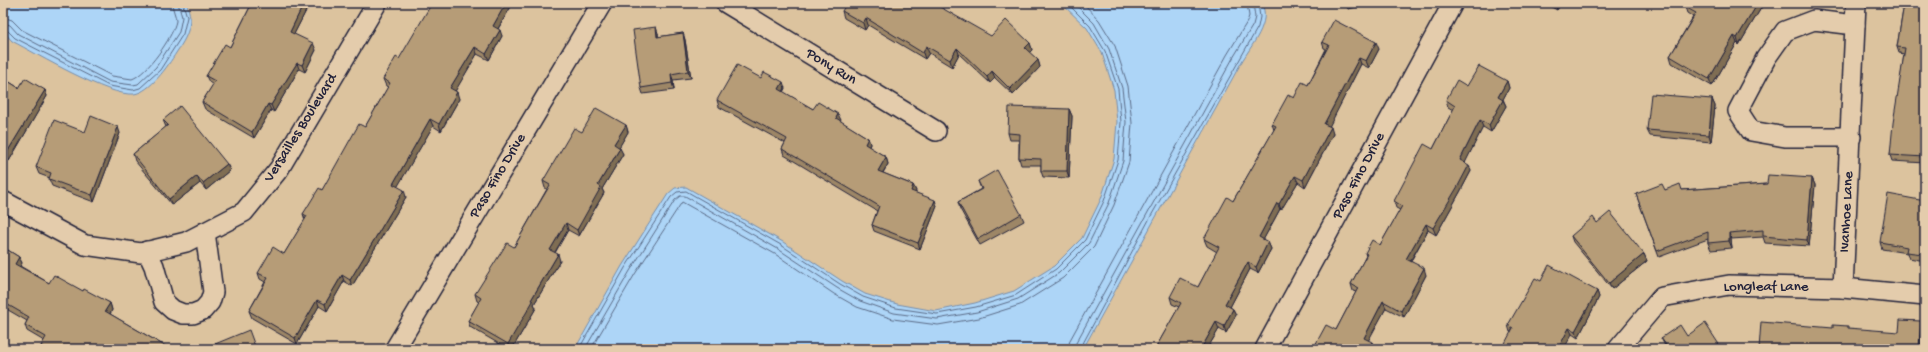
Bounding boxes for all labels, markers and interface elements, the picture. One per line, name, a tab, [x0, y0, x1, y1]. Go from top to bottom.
street label: Pony Run	[801, 44, 860, 89]
street label: Versailles Boulevard	[260, 69, 342, 186]
street label: Paso Fino Drive	[1328, 129, 1389, 223]
street label: Paso Fino Drive	[465, 130, 530, 222]
street label: Ivanhoe Lane	[1836, 171, 1858, 253]
street label: Longleaf Lane	[1723, 278, 1809, 296]

